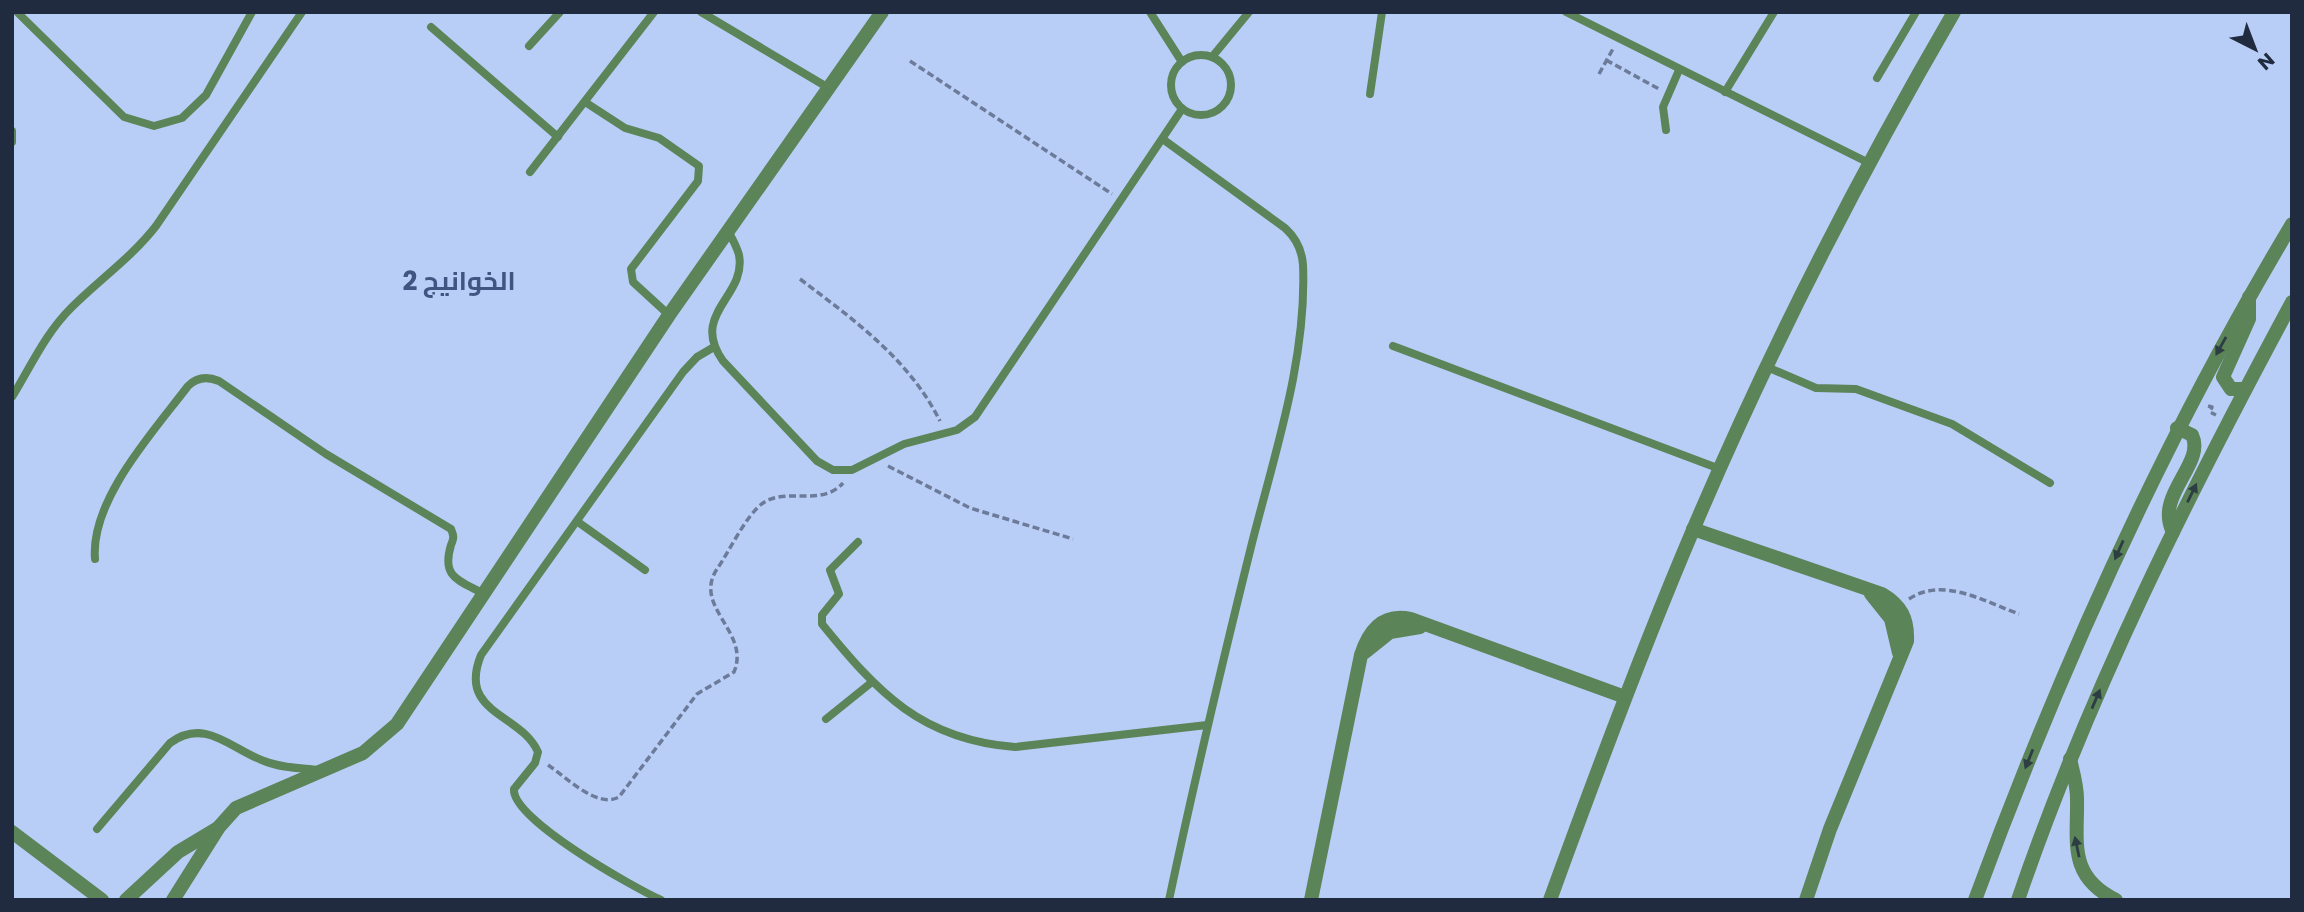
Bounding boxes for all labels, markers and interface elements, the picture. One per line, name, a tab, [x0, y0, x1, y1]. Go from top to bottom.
north arrow	[2220, 14, 2290, 84]
text: N	[2252, 46, 2280, 76]
district label: الخوانيج 2	[402, 263, 516, 299]
one-way arrow	[2215, 337, 2227, 357]
one-way arrow	[2187, 483, 2198, 503]
one-way arrow	[2113, 540, 2125, 560]
one-way arrow	[2091, 689, 2102, 710]
one-way arrow	[2024, 749, 2035, 770]
one-way arrow	[2071, 836, 2082, 858]

